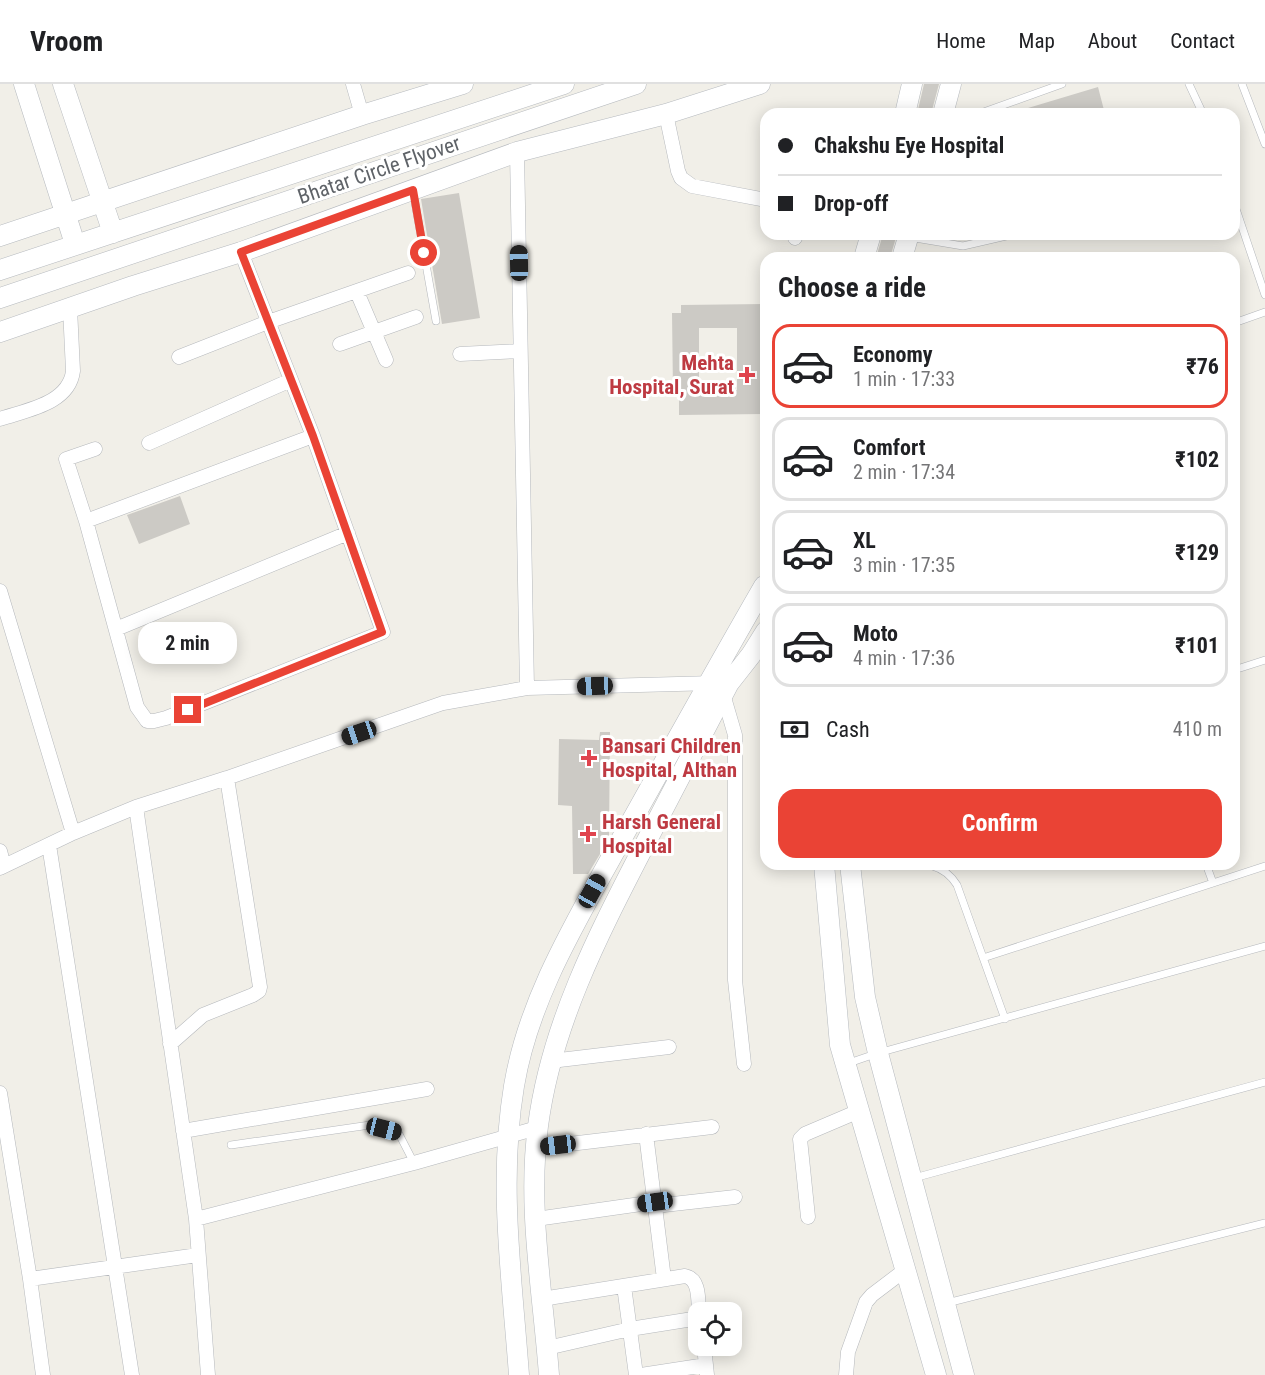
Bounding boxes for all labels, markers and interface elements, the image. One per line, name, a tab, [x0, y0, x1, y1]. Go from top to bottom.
text: Vroom	[30, 25, 103, 58]
text: Home	[936, 29, 986, 53]
text: Map	[1019, 29, 1055, 53]
text: About	[1088, 29, 1137, 53]
text: Contact	[1170, 29, 1235, 53]
street label: Bhatar Circle Flyover	[295, 131, 463, 209]
text: Chakshu Eye Hospital	[814, 133, 1004, 158]
text: Drop-off	[814, 191, 888, 216]
route start	[410, 239, 437, 266]
car	[510, 245, 528, 281]
text: Choose a ride	[778, 272, 926, 304]
icon: car	[781, 339, 835, 393]
text: Economy	[853, 342, 933, 367]
place label: Mehta Hospital, Surat	[609, 351, 734, 399]
text: ₹76	[1186, 354, 1219, 379]
marker: Mehta Hospital, Surat	[738, 366, 756, 384]
text: 1 min · 17:33	[853, 367, 955, 391]
icon: car	[781, 432, 835, 486]
text: Comfort	[853, 435, 926, 460]
text: ₹102	[1175, 447, 1219, 472]
text: 2 min · 17:34	[853, 460, 955, 484]
icon: car	[781, 525, 835, 579]
text: XL	[853, 528, 876, 553]
text: ₹129	[1175, 540, 1219, 565]
text: 3 min · 17:35	[853, 553, 955, 577]
icon: car	[781, 618, 835, 672]
text: Moto	[853, 621, 898, 646]
callout: 2 min	[138, 623, 237, 665]
text: 2 min	[165, 631, 210, 655]
text: ₹101	[1175, 633, 1219, 658]
text: 4 min · 17:36	[853, 646, 955, 670]
car	[577, 676, 613, 696]
route end	[174, 696, 201, 723]
icon: cash	[778, 713, 811, 746]
text: Cash	[826, 717, 870, 742]
text: 410 m	[1173, 717, 1222, 741]
car	[339, 719, 379, 747]
place label: Bansari Children Hospital, Althan	[602, 734, 741, 782]
marker: Bansari Children Hospital, Althan	[580, 749, 598, 767]
button: Confirm	[778, 789, 1222, 858]
place label: Harsh General Hospital	[602, 810, 721, 858]
marker: Harsh General Hospital	[579, 825, 597, 843]
car	[575, 871, 609, 911]
car	[364, 1116, 404, 1142]
car	[539, 1134, 577, 1156]
car	[636, 1191, 674, 1213]
map controls	[688, 1302, 742, 1356]
button: locate	[688, 1302, 742, 1356]

